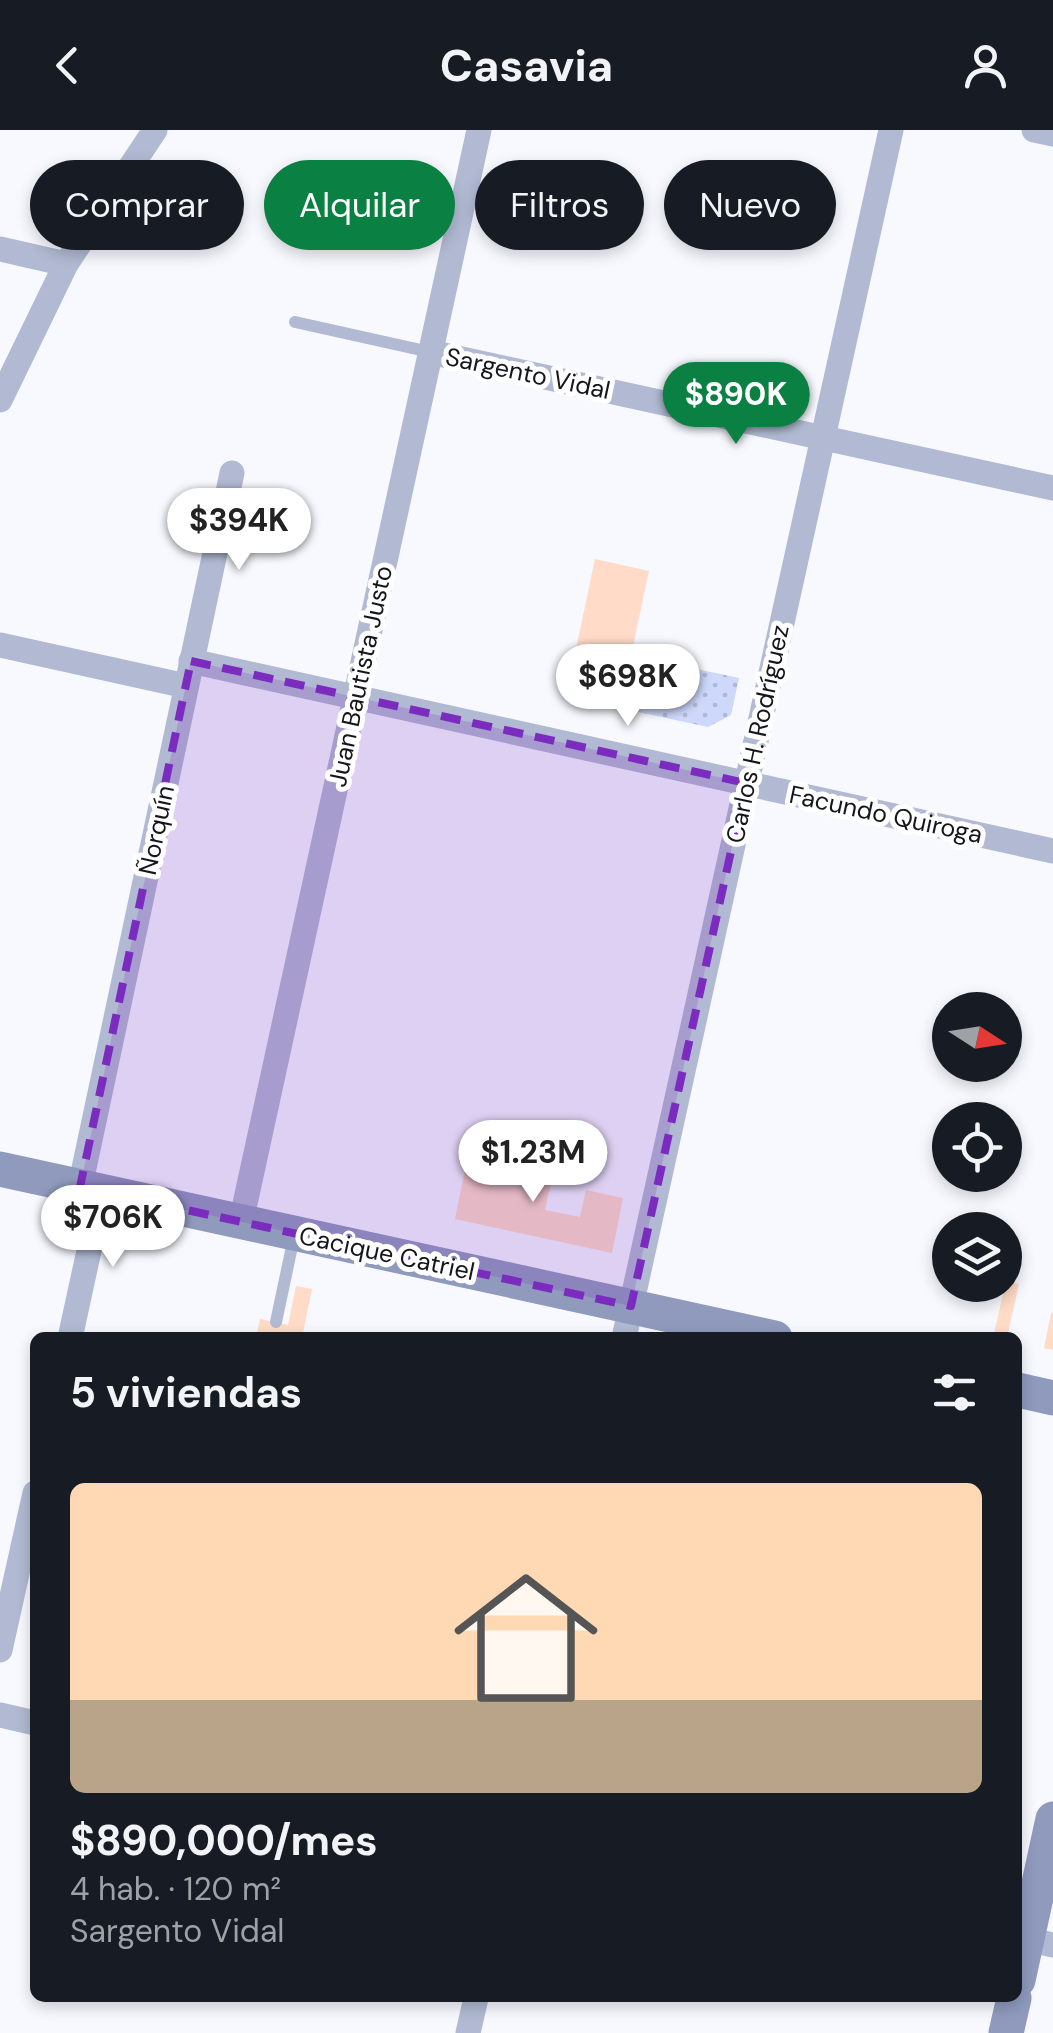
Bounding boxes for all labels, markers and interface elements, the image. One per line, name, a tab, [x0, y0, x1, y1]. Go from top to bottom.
text: Casavia	[440, 36, 613, 95]
icon: back	[40, 38, 95, 93]
icon: person	[958, 38, 1013, 93]
chip: Comprar	[30, 160, 244, 250]
chip: Alquilar	[264, 160, 455, 250]
chip: Filtros	[475, 160, 644, 250]
chip: Nuevo	[664, 160, 836, 250]
street label: Sargento Vidal	[443, 340, 613, 407]
pin: $890K	[666, 362, 806, 447]
text: $890K	[685, 373, 787, 415]
pin: $394K	[169, 488, 309, 573]
text: $394K	[189, 499, 289, 541]
street label: Juan Bautista Justo	[321, 562, 400, 790]
street label: Carlos H. Rodríguez	[718, 622, 797, 846]
pin: $698K	[558, 644, 698, 729]
text: $698K	[578, 655, 678, 697]
street label: Facundo Quiroga	[786, 778, 985, 851]
street label: Ñorquín	[131, 782, 182, 878]
north arrow	[932, 992, 1022, 1082]
map controls	[932, 992, 1022, 1302]
button: locate	[932, 1102, 1022, 1192]
pin: $1.23M	[452, 1120, 614, 1205]
text: $1.23M	[480, 1131, 586, 1173]
pin: $706K	[43, 1185, 183, 1270]
text: $706K	[63, 1196, 163, 1238]
button: layers	[932, 1212, 1022, 1302]
street label: Cacique Catriel	[296, 1219, 478, 1288]
text: 5 viviendas	[70, 1365, 302, 1420]
icon: filters	[927, 1365, 982, 1420]
icon: home	[436, 1548, 616, 1728]
text: $890,000/mes	[70, 1813, 378, 1868]
text: 4 hab. · 120 m²	[70, 1868, 281, 1910]
text: Sargento Vidal	[70, 1910, 284, 1952]

